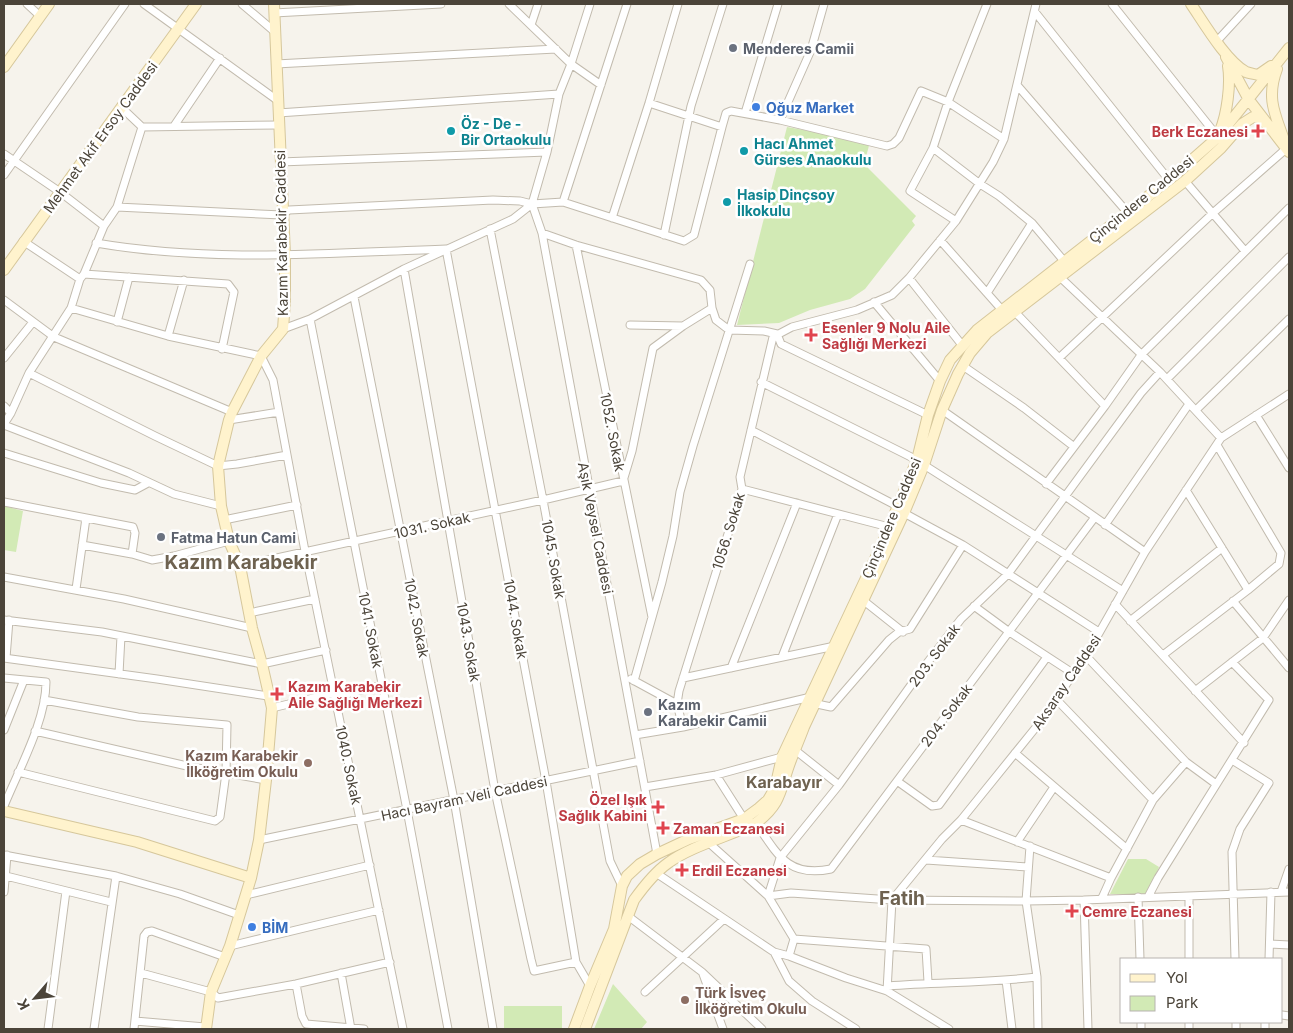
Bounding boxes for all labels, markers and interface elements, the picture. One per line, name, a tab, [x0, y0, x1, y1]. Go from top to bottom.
place label: Menderes Camii	[743, 40, 854, 57]
marker: Menderes Camii	[727, 42, 739, 54]
street label: Mehmet Akif Ersoy Caddesi	[39, 58, 161, 216]
place label: Oğuz Market	[766, 99, 854, 116]
marker: Oğuz Market	[750, 101, 762, 113]
place label: Öz - De - Bir Ortaokulu	[461, 115, 551, 148]
place label: Berk Eczanesi	[1152, 123, 1248, 140]
marker: Öz - De - Bir Ortaokulu	[445, 125, 457, 137]
marker: Berk Eczanesi	[1252, 125, 1264, 137]
place label: Hacı Ahmet Gürses Anaokulu	[754, 135, 872, 168]
marker: Hacı Ahmet Gürses Anaokulu	[738, 145, 750, 157]
street label: Kazım Karabekir Caddesi	[271, 150, 291, 316]
street label: Çinçindere Caddesi	[1085, 152, 1197, 246]
place label: Hasip Dinçsoy İlkokulu	[737, 186, 835, 219]
marker: Hasip Dinçsoy İlkokulu	[721, 196, 733, 208]
place label: Esenler 9 Nolu Aile Sağlığı Merkezi	[822, 319, 950, 352]
marker: Esenler 9 Nolu Aile Sağlığı Merkezi	[804, 328, 818, 342]
street label: 1052. Sokak	[597, 391, 629, 473]
street label: Çinçindere Caddesi	[858, 455, 924, 581]
street label: Aşık Veysel Caddesi	[575, 461, 617, 595]
street label: 1056. Sokak	[708, 490, 748, 572]
street label: 1031. Sokak	[392, 508, 472, 542]
street label: 1045. Sokak	[539, 518, 569, 600]
place label: Fatma Hatun Cami	[171, 529, 296, 546]
marker: Fatma Hatun Cami	[155, 531, 167, 543]
district label: Kazım Karabekir	[165, 551, 318, 574]
street label: 1042. Sokak	[401, 577, 433, 660]
street label: 1044. Sokak	[501, 578, 531, 661]
street label: 1041. Sokak	[355, 590, 387, 670]
street label: 1043. Sokak	[454, 601, 484, 683]
street label: 203. Sokak	[905, 620, 963, 690]
street label: Aksaray Caddesi	[1028, 631, 1104, 733]
place label: Kazım Karabekir Aile Sağlığı Merkezi	[288, 678, 423, 711]
street label: 204. Sokak	[917, 680, 975, 750]
marker: Kazım Karabekir Aile Sağlığı Merkezi	[270, 687, 284, 701]
place label: Kazım Karabekir Camii	[658, 696, 767, 729]
marker: Kazım Karabekir Camii	[642, 706, 654, 718]
street label: 1040. Sokak	[332, 724, 366, 807]
place label: Kazım Karabekir İlköğretim Okulu	[185, 747, 298, 780]
marker: Kazım Karabekir İlköğretim Okulu	[302, 757, 314, 769]
street label: Hacı Bayram Veli Caddesi	[379, 772, 549, 824]
district label: Karabayır	[746, 772, 823, 792]
place label: Özel Işık Sağlık Kabini	[559, 791, 648, 824]
marker: Özel Işık Sağlık Kabini	[651, 800, 665, 814]
place label: Zaman Eczanesi	[673, 820, 785, 837]
marker: Zaman Eczanesi	[657, 822, 669, 834]
place label: Erdil Eczanesi	[692, 862, 787, 879]
marker: Erdil Eczanesi	[676, 864, 688, 876]
district label: Fatih	[879, 887, 925, 910]
place label: Cemre Eczanesi	[1082, 903, 1192, 920]
marker: Cemre Eczanesi	[1066, 905, 1078, 917]
place label: BİM	[262, 918, 288, 936]
marker: BİM	[246, 921, 258, 933]
legend	[1120, 958, 1283, 1023]
text: Yol	[1166, 968, 1188, 987]
north arrow	[10, 973, 60, 1023]
place label: Türk İsveç İlköğretim Okulu	[695, 983, 807, 1017]
text: Park	[1166, 993, 1199, 1012]
marker: Türk İsveç İlköğretim Okulu	[679, 994, 691, 1006]
text: K	[13, 996, 33, 1013]

